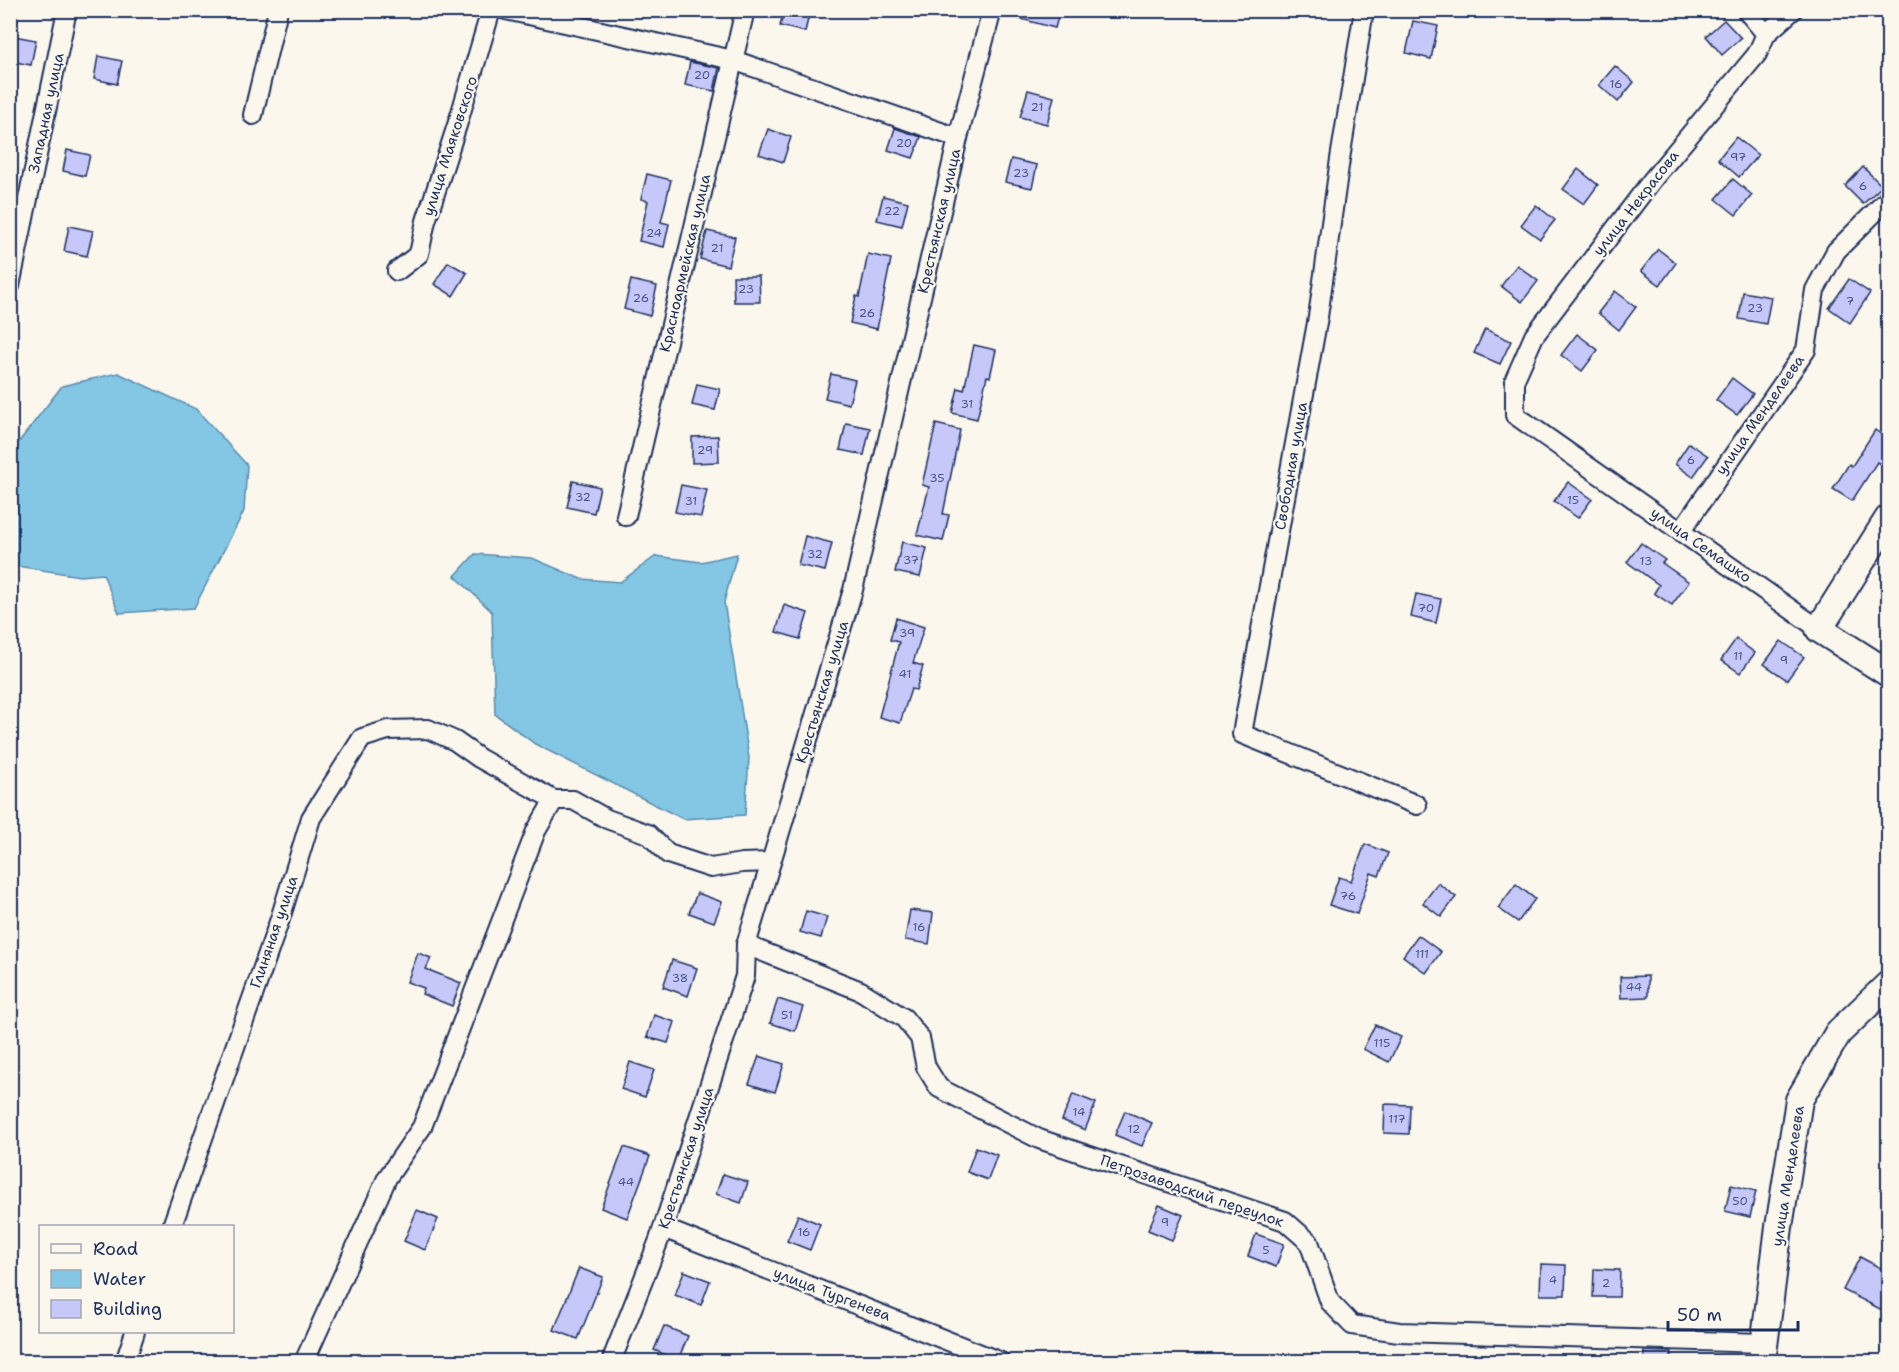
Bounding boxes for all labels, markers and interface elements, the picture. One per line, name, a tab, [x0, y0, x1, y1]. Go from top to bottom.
street label: Западная улица	[23, 50, 69, 175]
house number: 20	[694, 67, 710, 83]
street label: улица Маяковского	[418, 73, 482, 219]
house number: 16	[1609, 76, 1623, 92]
house number: 21	[1031, 99, 1043, 115]
house number: 20	[896, 135, 912, 151]
street label: Крестьянская улица	[913, 146, 966, 295]
street label: улица Некрасова	[1588, 146, 1684, 260]
house number: 97	[1730, 149, 1746, 165]
house number: 23	[1013, 165, 1029, 181]
street label: Красноармейская улица	[655, 171, 715, 354]
house number: 6	[1859, 178, 1867, 194]
house number: 22	[884, 203, 900, 219]
house number: 24	[646, 225, 662, 241]
house number: 21	[711, 240, 723, 256]
house number: 23	[738, 281, 754, 297]
house number: 26	[633, 290, 649, 306]
house number: 7	[1846, 293, 1854, 309]
house number: 23	[1747, 300, 1763, 316]
house number: 26	[859, 305, 875, 321]
street label: улица Менделеева	[1711, 351, 1809, 479]
house number: 31	[961, 396, 973, 412]
street label: Свободная улица	[1270, 400, 1312, 532]
house number: 29	[697, 442, 713, 458]
house number: 6	[1687, 452, 1695, 468]
house number: 35	[929, 470, 945, 486]
house number: 32	[575, 489, 591, 505]
house number: 15	[1567, 492, 1579, 508]
house number: 31	[685, 493, 697, 509]
street label: улица Семашко	[1647, 503, 1755, 587]
house number: 32	[807, 546, 823, 562]
house number: 37	[903, 552, 919, 568]
house number: 13	[1640, 553, 1652, 569]
house number: 70	[1418, 600, 1434, 616]
street label: Крестьянская улица	[791, 618, 853, 766]
house number: 39	[899, 625, 915, 641]
house number: 11	[1733, 648, 1743, 664]
house number: 9	[1780, 652, 1788, 668]
house number: 41	[899, 666, 911, 682]
street label: Глиняная улица	[245, 872, 303, 991]
house number: 76	[1340, 888, 1356, 904]
house number: 16	[912, 919, 926, 935]
house number: 111	[1415, 946, 1429, 962]
house number: 38	[672, 970, 688, 986]
house number: 44	[1626, 979, 1642, 995]
house number: 51	[781, 1007, 793, 1023]
house number: 115	[1374, 1035, 1390, 1051]
street label: Крестьянская улица	[654, 1084, 719, 1232]
house number: 14	[1073, 1104, 1085, 1120]
street label: улица Менделеева	[1767, 1104, 1809, 1248]
house number: 117	[1388, 1111, 1406, 1127]
house number: 12	[1128, 1121, 1140, 1137]
street label: Петрозаводский переулок	[1098, 1150, 1286, 1232]
house number: 44	[618, 1174, 634, 1190]
house number: 50	[1732, 1193, 1748, 1209]
house number: 9	[1161, 1214, 1169, 1230]
house number: 16	[797, 1224, 811, 1240]
legend	[39, 1225, 234, 1333]
text: Road	[93, 1237, 138, 1261]
house number: 5	[1262, 1242, 1270, 1258]
street label: улица Тургенева	[771, 1262, 894, 1326]
text: Water	[93, 1267, 146, 1291]
house number: 4	[1549, 1272, 1557, 1288]
house number: 2	[1602, 1275, 1610, 1291]
scale bar	[1668, 1294, 1798, 1332]
text: Building	[93, 1297, 162, 1321]
text: 50 m	[1677, 1303, 1722, 1327]

